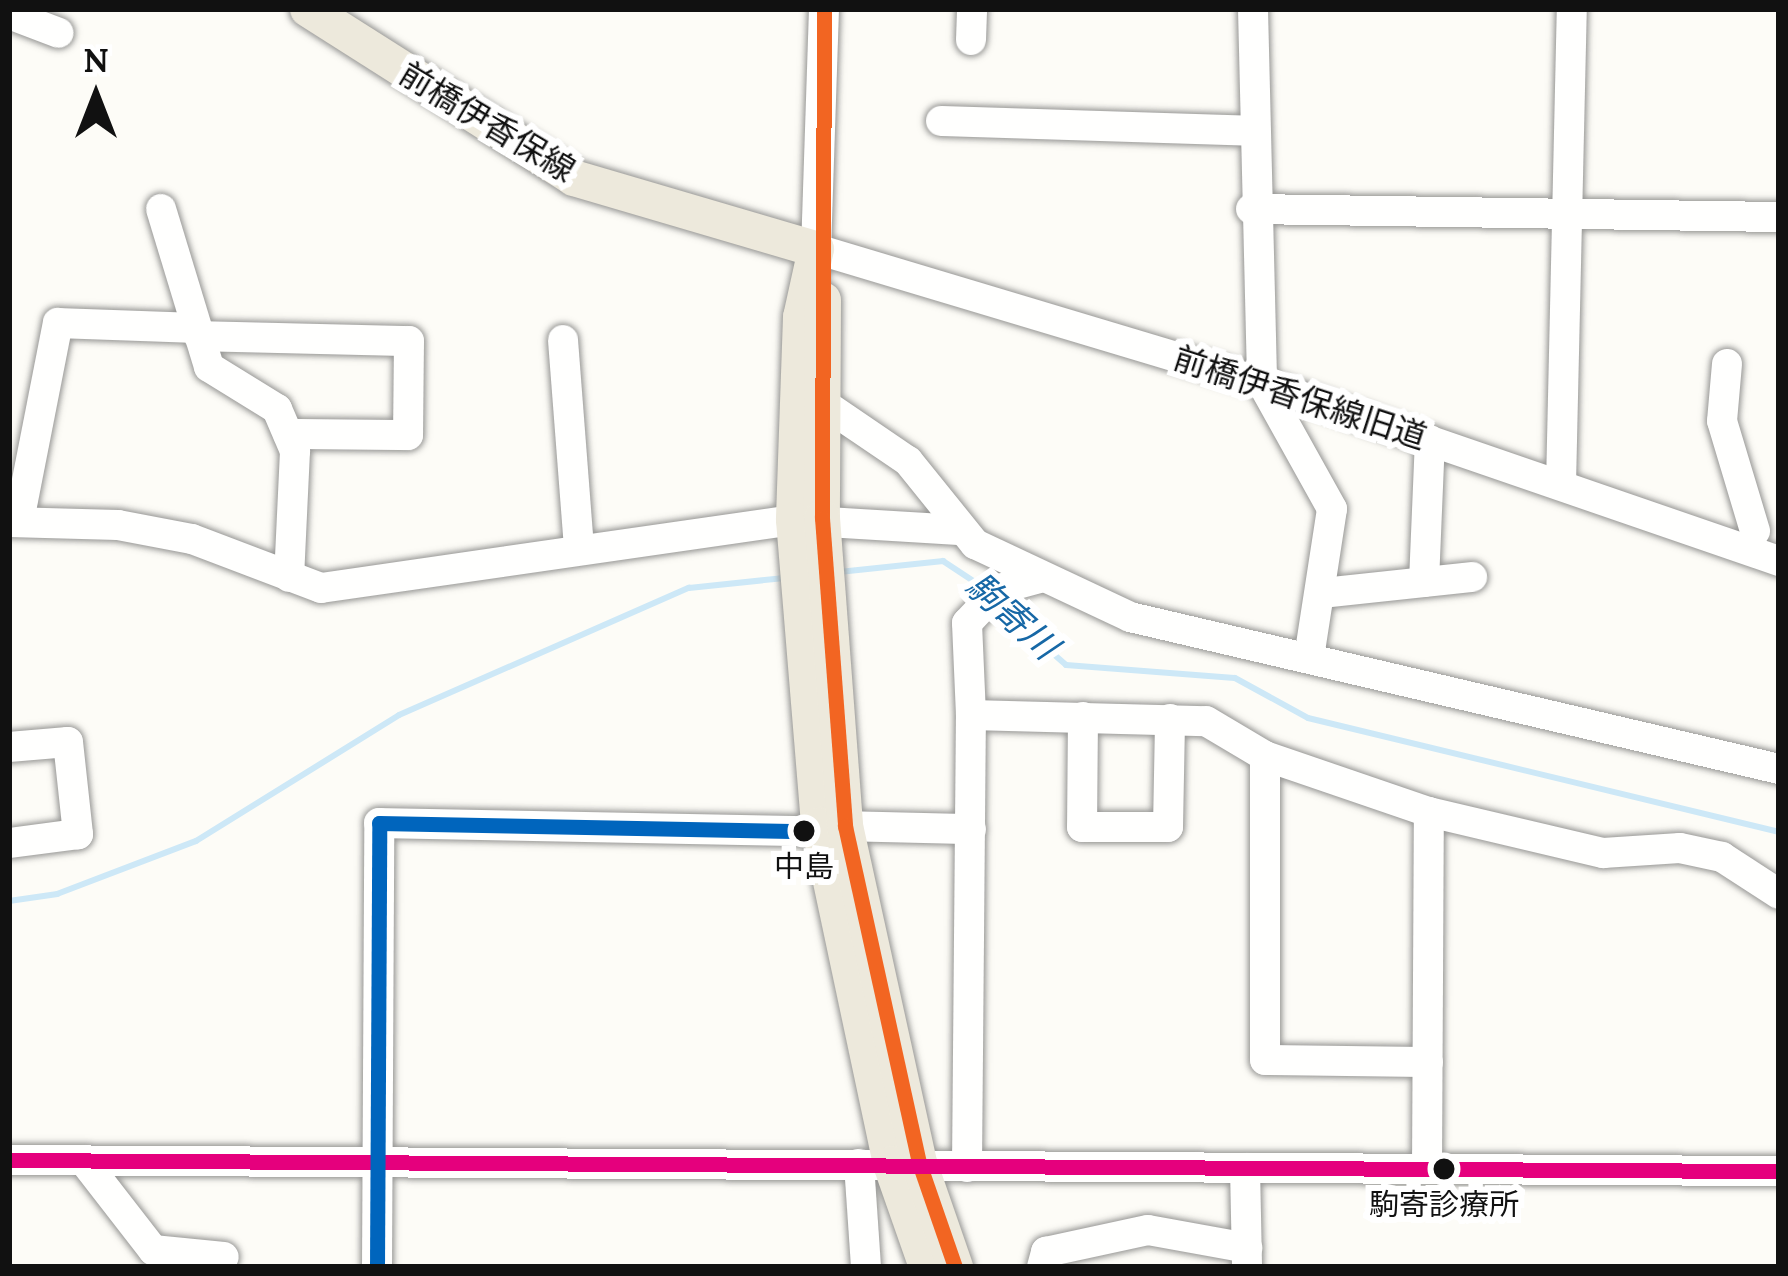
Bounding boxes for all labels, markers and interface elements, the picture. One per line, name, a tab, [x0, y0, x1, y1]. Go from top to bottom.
north arrow	[36, 36, 156, 156]
text: N	[83, 39, 109, 81]
street label: 前橋伊香保線	[392, 54, 582, 190]
street label: 前橋伊香保線旧道	[1168, 338, 1432, 458]
water label: 駒寄川	[957, 564, 1067, 668]
marker: 中島	[793, 820, 815, 842]
place label: 中島	[774, 848, 834, 884]
marker: 駒寄診療所	[1433, 1158, 1455, 1180]
place label: 駒寄診療所	[1369, 1186, 1519, 1222]

